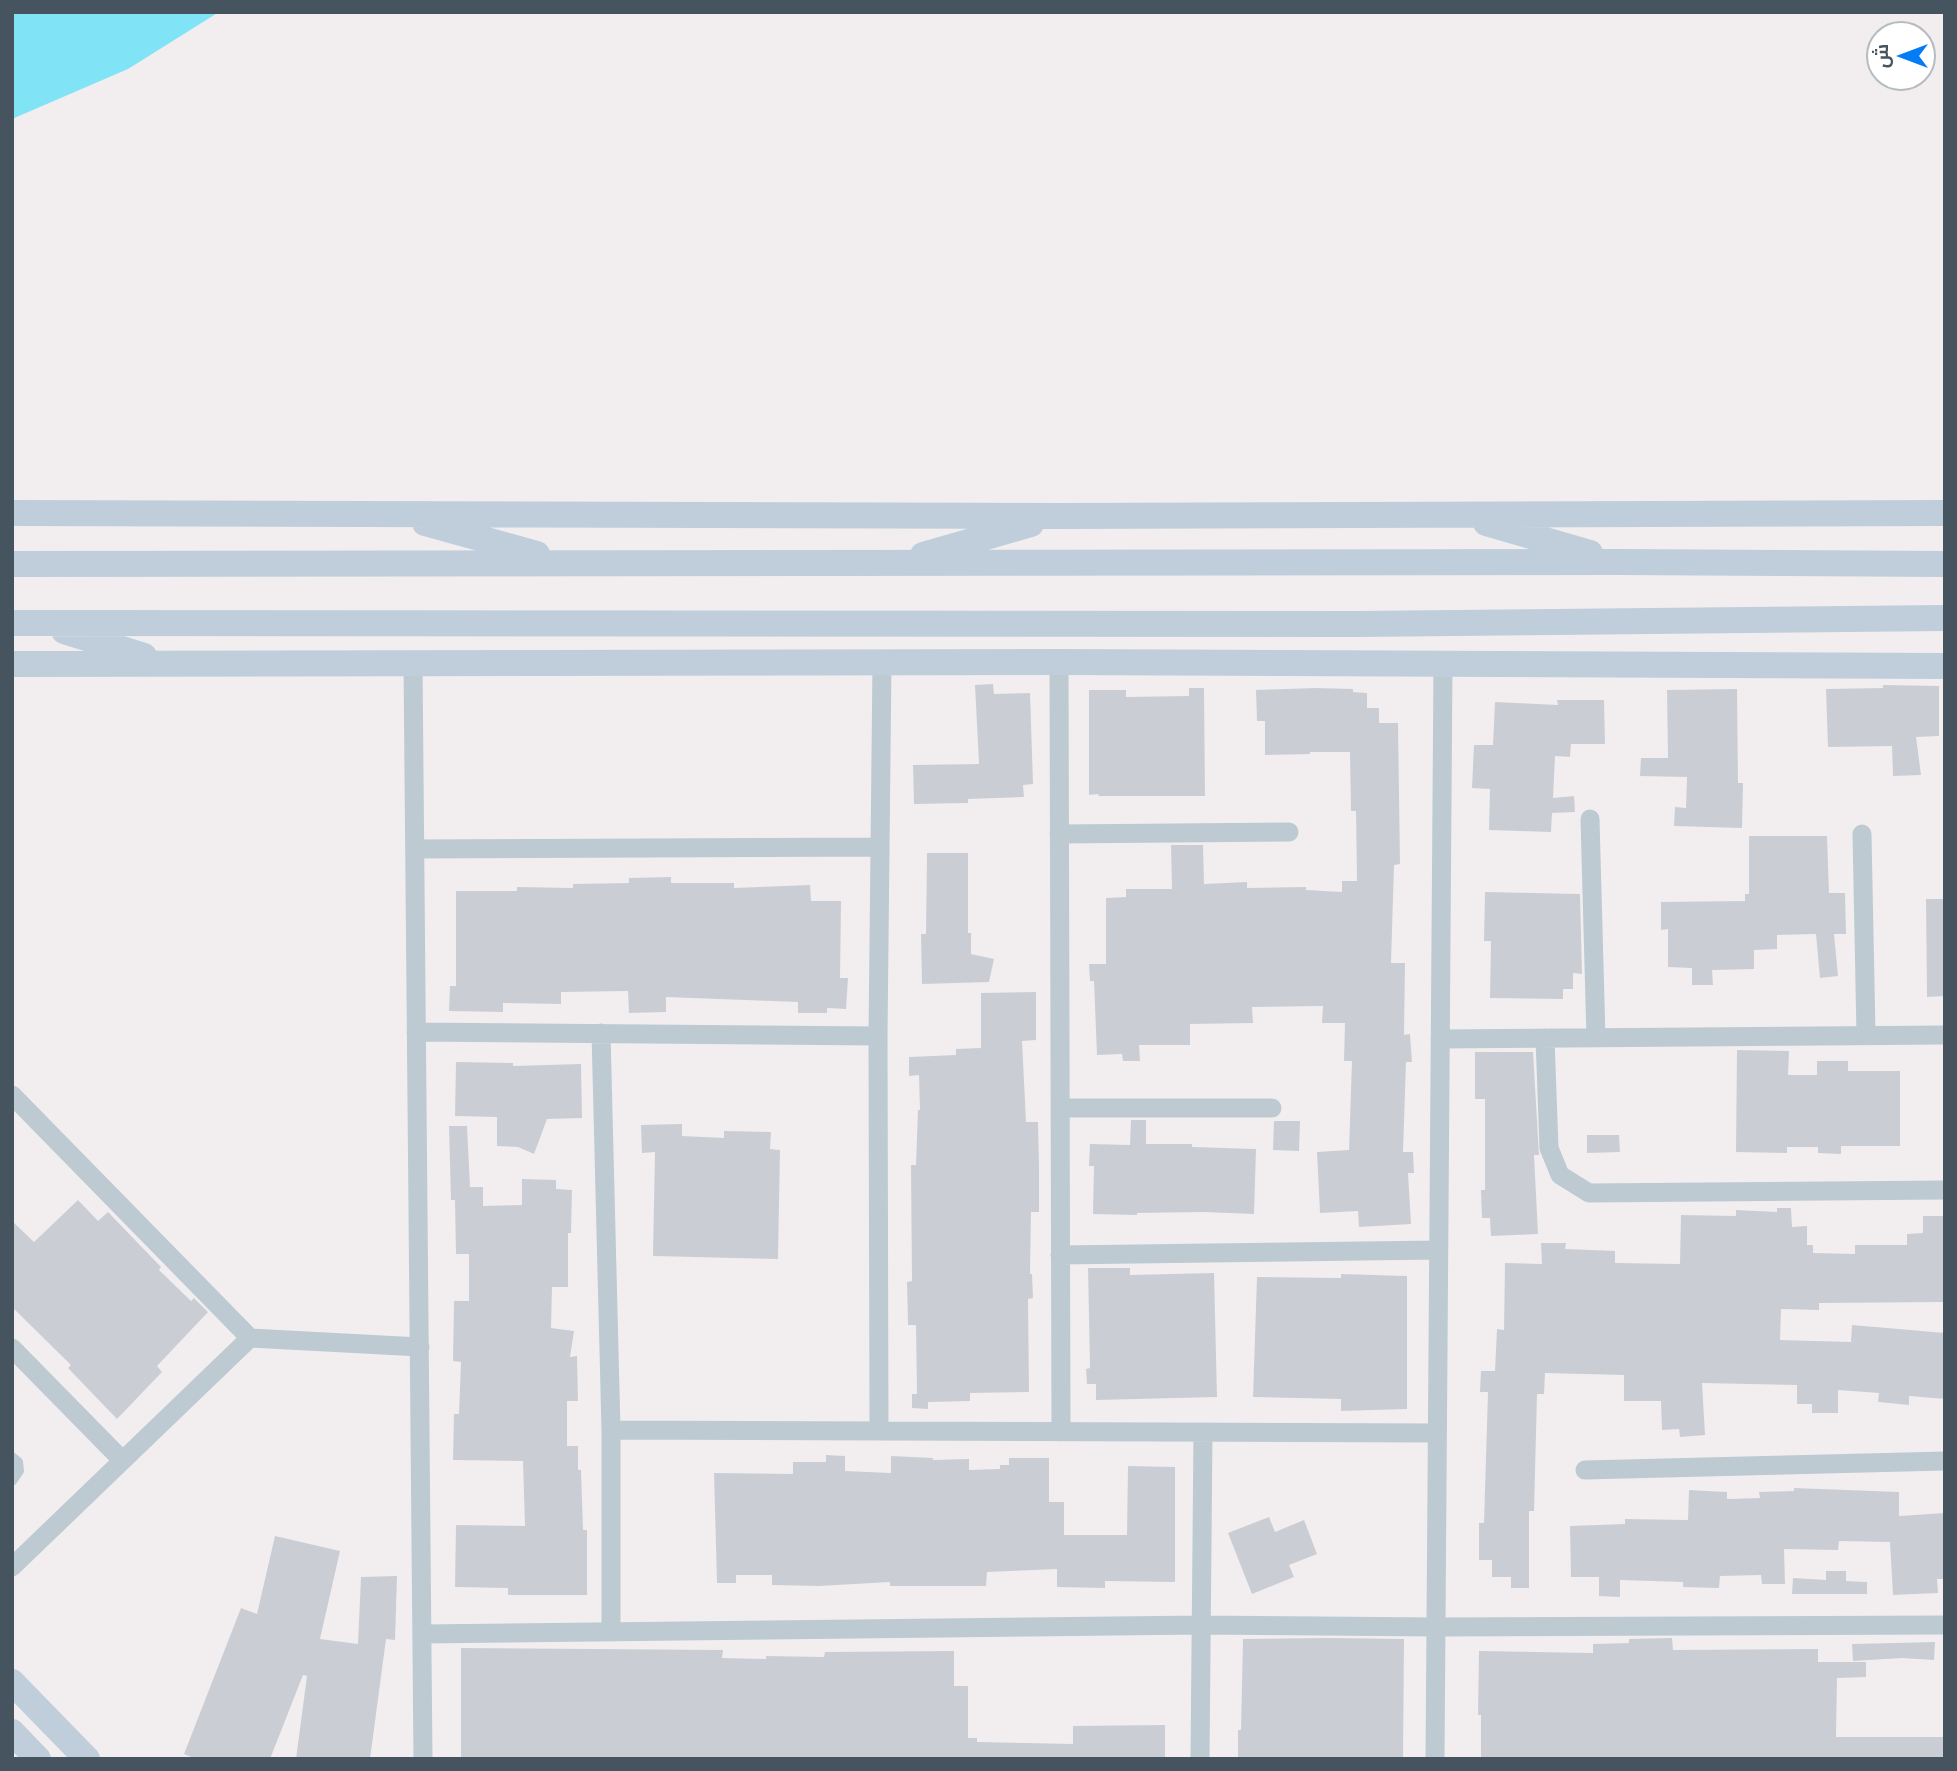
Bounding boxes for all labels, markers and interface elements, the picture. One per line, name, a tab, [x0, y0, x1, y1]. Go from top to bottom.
north arrow	[1866, 21, 1936, 91]
text: ش	[1870, 44, 1893, 68]

